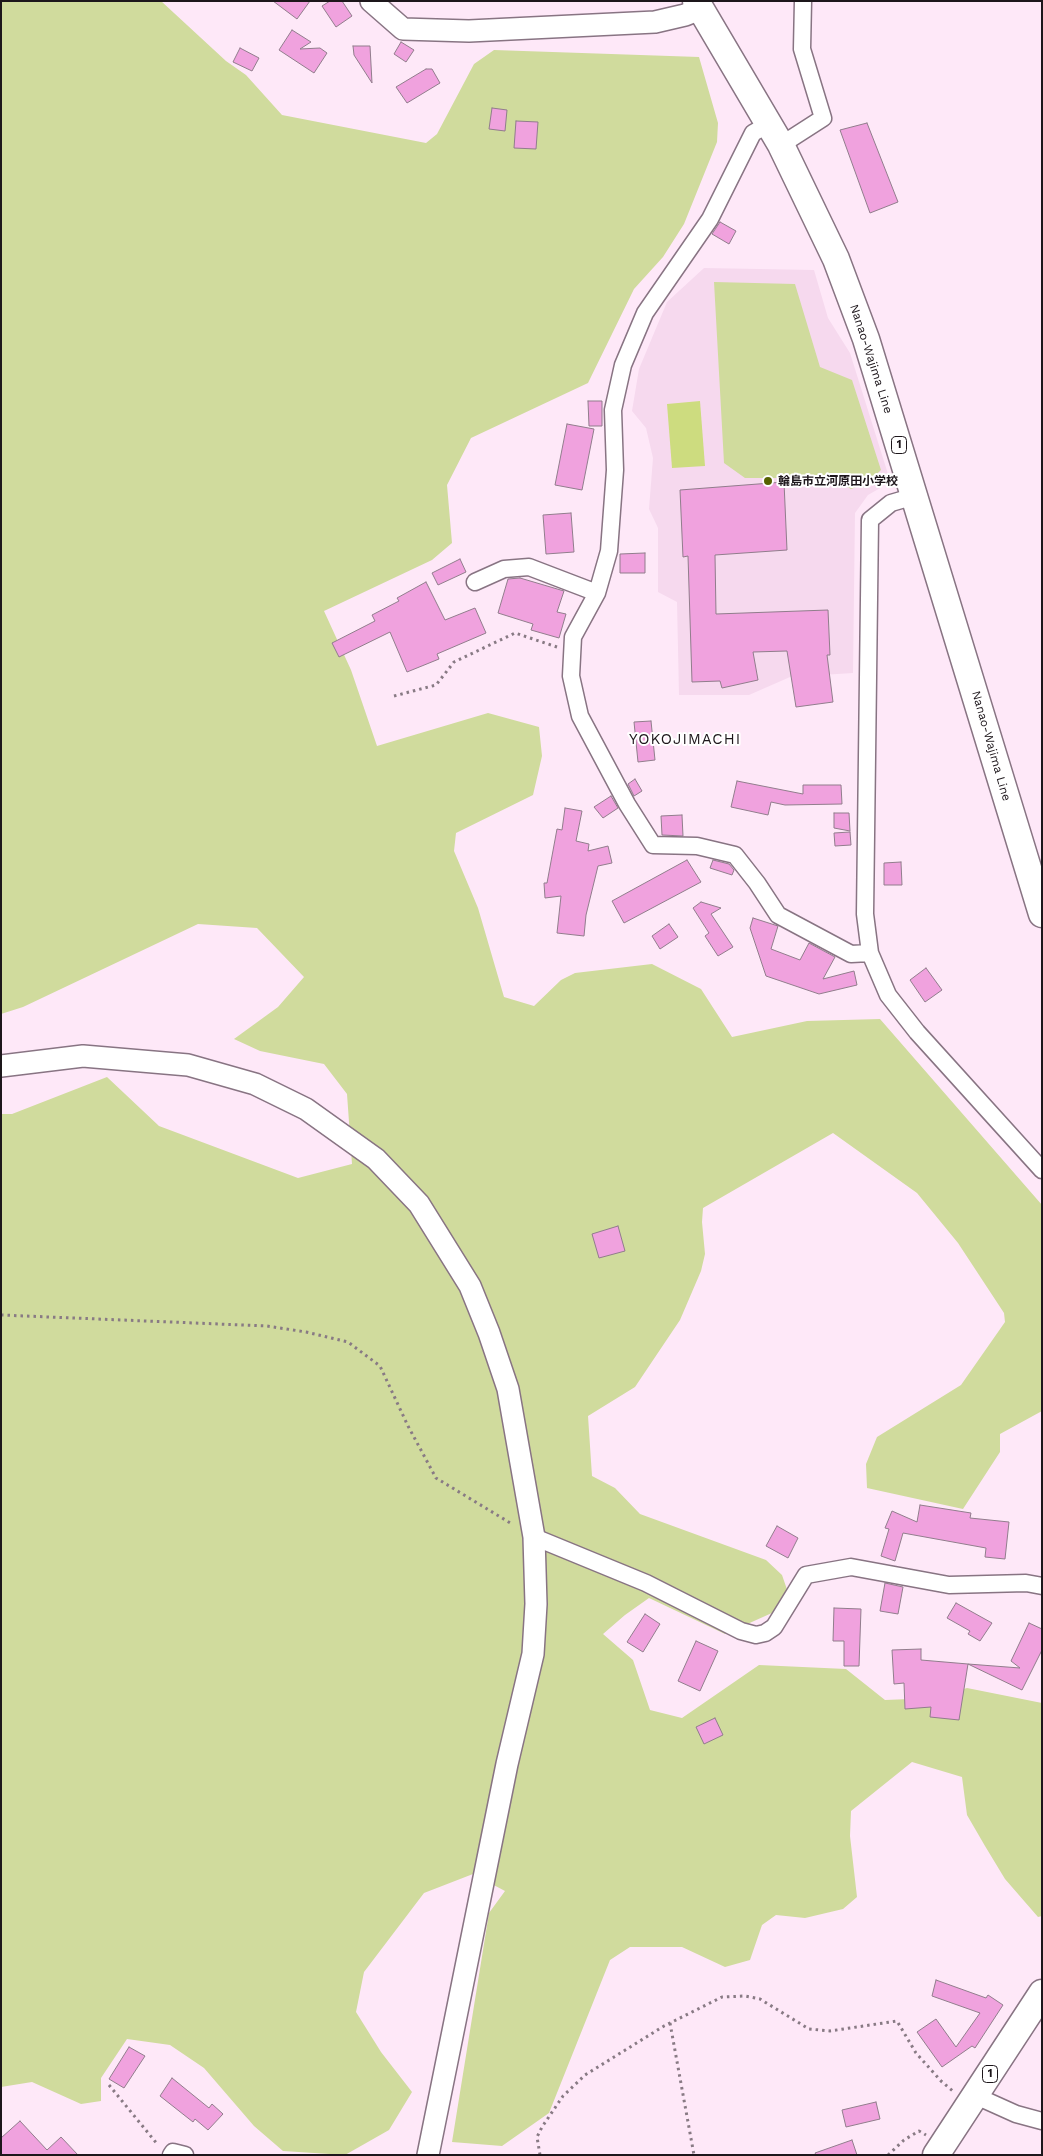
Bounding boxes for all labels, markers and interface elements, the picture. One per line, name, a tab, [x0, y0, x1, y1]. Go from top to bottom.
street label: Nanao-Wajima Line	[847, 303, 895, 415]
road number: 1	[892, 436, 906, 454]
place label: 輪島市立河原田小学校	[778, 474, 898, 488]
marker: 輪島市立河原田小学校	[762, 475, 774, 487]
street label: Nanao-Wajima Line	[968, 689, 1014, 803]
district label: YOKOJIMACHI	[628, 731, 742, 749]
road number: 1	[982, 2066, 998, 2082]

